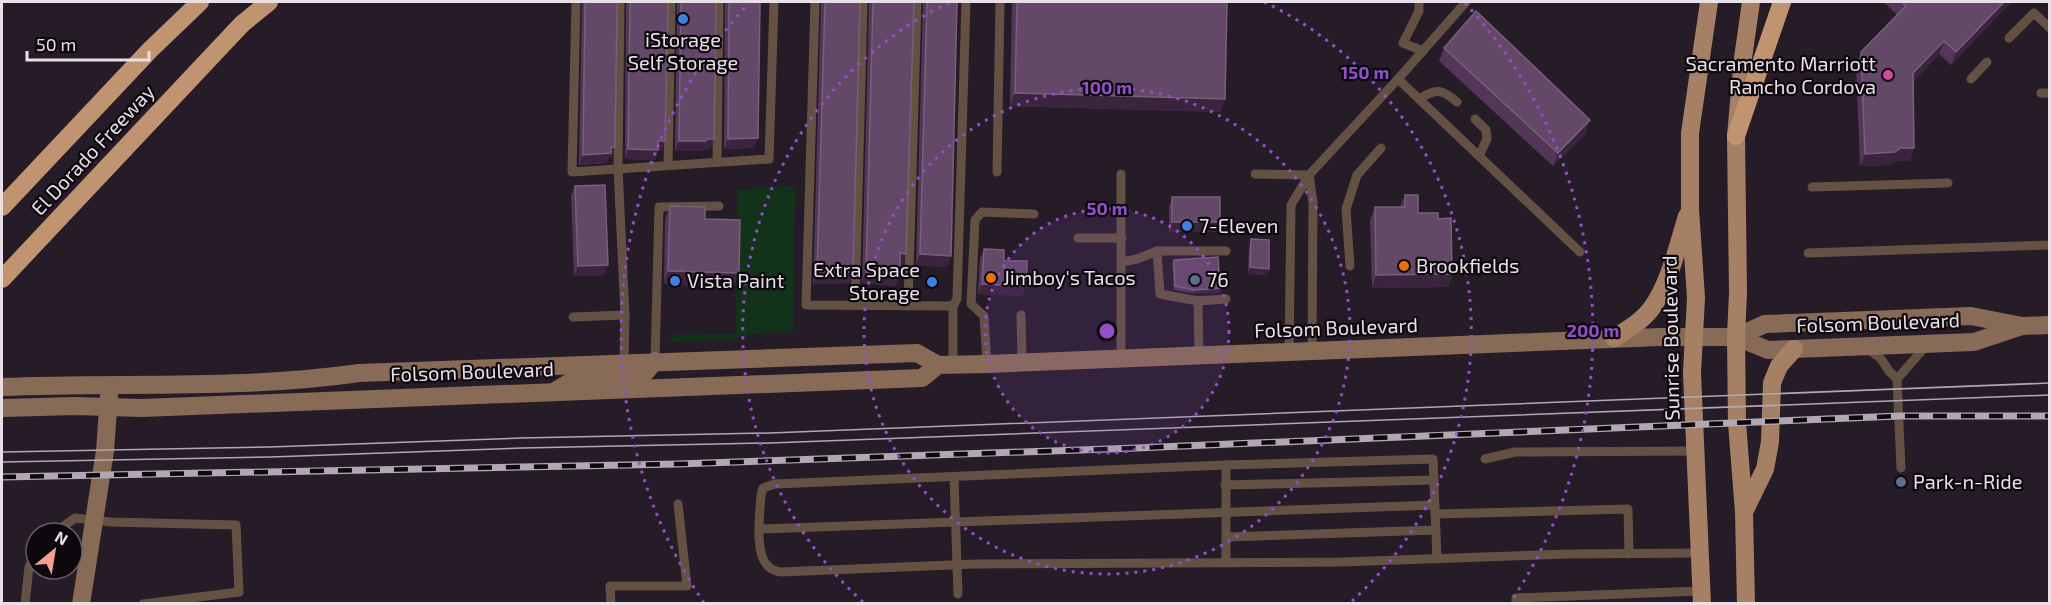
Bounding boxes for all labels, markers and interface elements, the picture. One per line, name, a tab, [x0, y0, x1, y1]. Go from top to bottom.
marker: iStorage Self Storage	[676, 12, 690, 26]
scale bar	[27, 24, 148, 62]
place label: iStorage Self Storage	[628, 27, 738, 74]
text: 50 m	[36, 33, 76, 55]
place label: Sacramento Marriott Rancho Cordova	[1686, 51, 1876, 98]
text: 150 m	[1341, 61, 1389, 83]
marker: Sacramento Marriott Rancho Cordova	[1881, 68, 1895, 82]
text: 100 m	[1082, 76, 1132, 98]
street label: El Dorado Freeway	[26, 79, 159, 220]
text: 50 m	[1086, 197, 1128, 219]
place label: 7-Eleven	[1199, 213, 1278, 237]
marker: 7-Eleven	[1180, 219, 1194, 233]
place label: Brookfields	[1416, 253, 1519, 277]
street label: Sunrise Boulevard	[1657, 255, 1683, 421]
place label: Extra Space Storage	[813, 257, 920, 304]
marker: Brookfields	[1397, 259, 1411, 273]
place label: Jimboy's Tacos	[1003, 265, 1136, 289]
place label: 76	[1207, 267, 1229, 291]
place label: Vista Paint	[687, 268, 785, 292]
marker: Jimboy's Tacos	[984, 271, 998, 285]
marker: 76	[1188, 273, 1202, 287]
marker: Vista Paint	[668, 274, 682, 288]
marker: Extra Space Storage	[925, 275, 939, 289]
street label: Folsom Boulevard	[1796, 307, 1960, 337]
street label: Folsom Boulevard	[1254, 312, 1418, 342]
text: 200 m	[1567, 319, 1619, 341]
centre of rings	[1097, 321, 1117, 341]
street label: Folsom Boulevard	[390, 356, 554, 386]
place label: Park-n-Ride	[1913, 469, 2023, 493]
marker: Park-n-Ride	[1894, 475, 1908, 489]
north arrow	[24, 521, 84, 581]
text: N	[52, 526, 72, 549]

